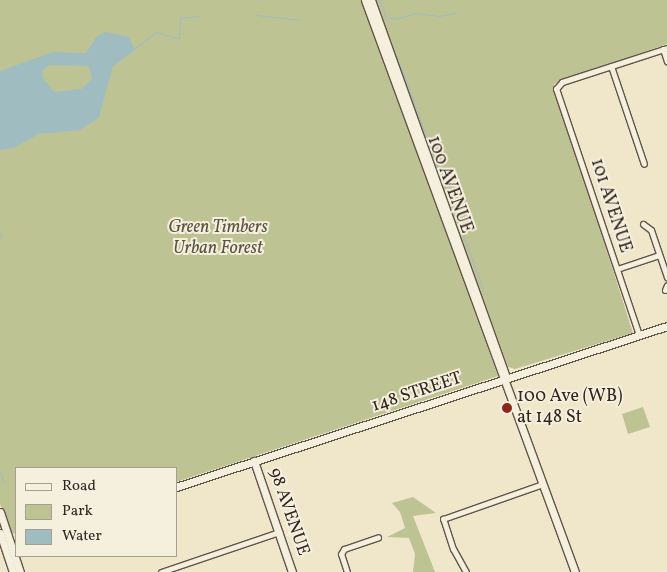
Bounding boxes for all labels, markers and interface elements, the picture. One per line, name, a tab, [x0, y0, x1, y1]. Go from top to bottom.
street label: 100 AVENUE	[421, 133, 477, 237]
street label: 101 AVENUE	[585, 156, 635, 256]
park label: Green Timbers Urban Forest	[168, 218, 268, 260]
street label: 148 STREET	[369, 368, 465, 418]
place label: 100 Ave (WB) at 148 St	[517, 387, 622, 429]
marker: 100 Ave (WB) at 148 St	[501, 402, 513, 414]
street label: 98 AVENUE	[263, 465, 313, 559]
legend	[15, 467, 178, 557]
text: Road	[62, 476, 96, 497]
text: Park	[62, 501, 93, 522]
text: Water	[62, 526, 102, 547]

